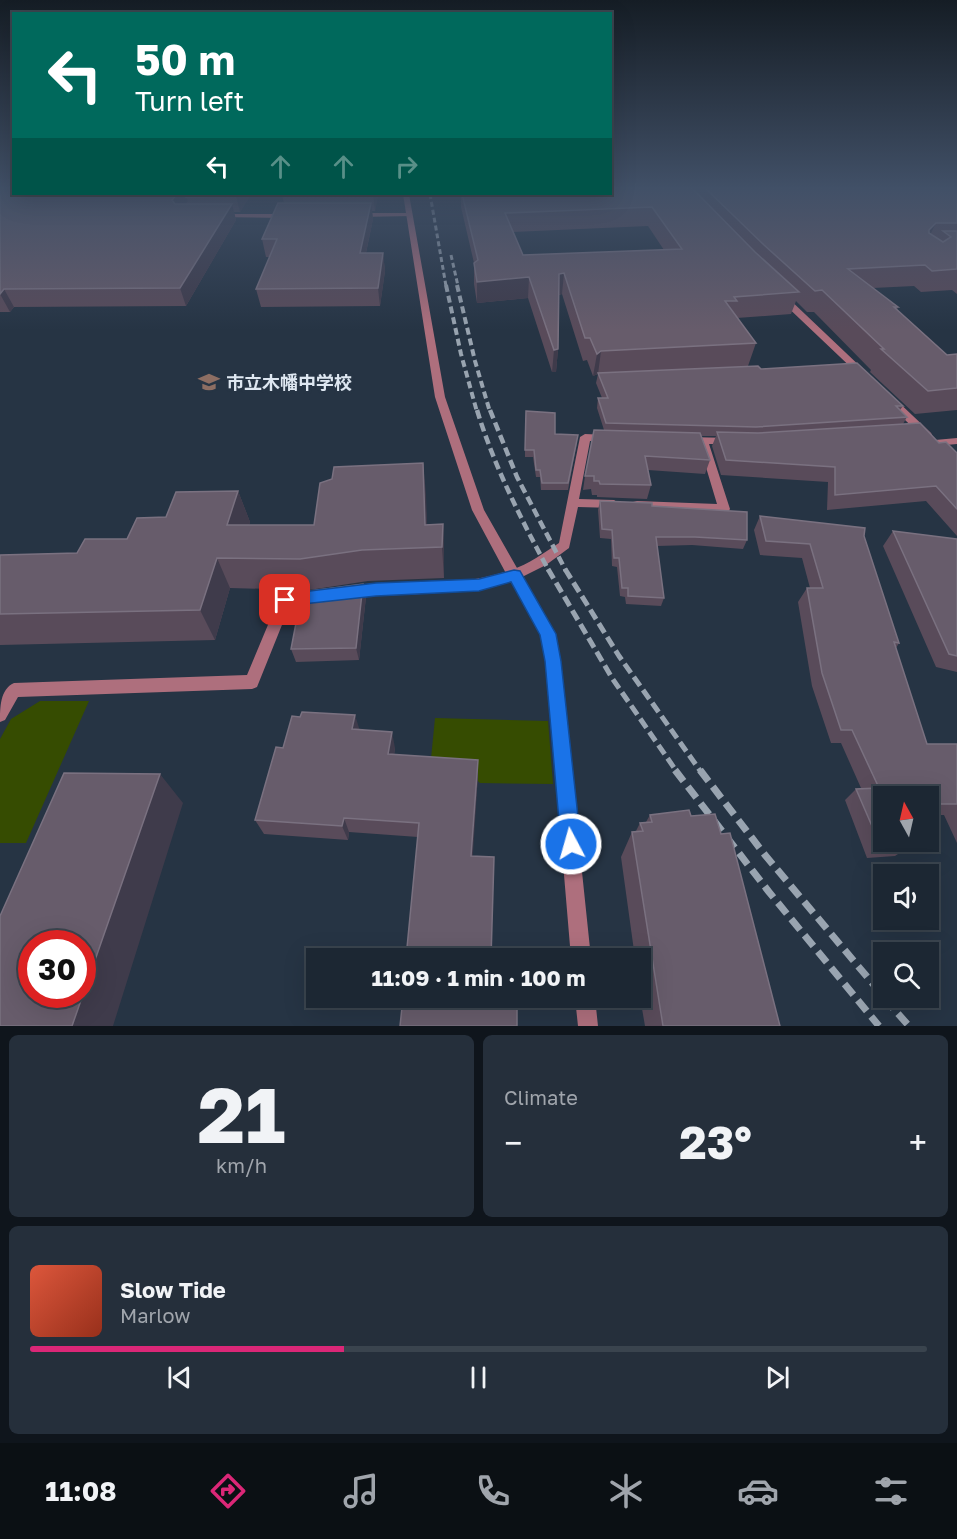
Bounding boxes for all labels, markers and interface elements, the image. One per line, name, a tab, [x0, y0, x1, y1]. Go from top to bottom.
text: 50 m	[135, 34, 235, 84]
icon: left	[36, 36, 114, 114]
text: Turn left	[135, 85, 244, 117]
icon: left	[201, 150, 234, 183]
icon: ahead	[264, 150, 297, 183]
icon: ahead	[327, 150, 360, 183]
icon: right	[390, 150, 423, 183]
school or university icon: 市立木幡中学校	[197, 370, 221, 394]
place label: 市立木幡中学校	[226, 371, 352, 393]
pin	[259, 574, 310, 625]
icon: arrive	[268, 583, 301, 616]
north arrow	[873, 786, 939, 852]
map controls	[873, 786, 939, 1008]
position arrow	[539, 812, 603, 876]
button: sound	[873, 864, 939, 930]
speed limit sign: 30	[18, 930, 96, 1008]
button: search	[873, 942, 939, 1008]
text: 11:09 · 1 min · 100 m	[371, 964, 586, 991]
text: 21	[198, 1067, 285, 1160]
text: Climate	[504, 1085, 578, 1109]
text: 23°	[679, 1115, 752, 1169]
text: −	[504, 1123, 522, 1162]
text: +	[909, 1123, 927, 1162]
text: km/h	[216, 1153, 267, 1177]
text: Slow Tide	[120, 1276, 226, 1303]
text: Marlow	[120, 1303, 191, 1327]
icon: previous	[163, 1361, 196, 1394]
icon: pause	[462, 1361, 495, 1394]
icon: next	[761, 1361, 794, 1394]
icon: directions	[207, 1470, 249, 1512]
icon: music	[340, 1470, 382, 1512]
icon: phone	[472, 1470, 514, 1512]
icon: climate	[605, 1470, 647, 1512]
icon: car	[737, 1470, 779, 1512]
icon: filters	[870, 1470, 912, 1512]
text: 11:08	[45, 1475, 117, 1507]

